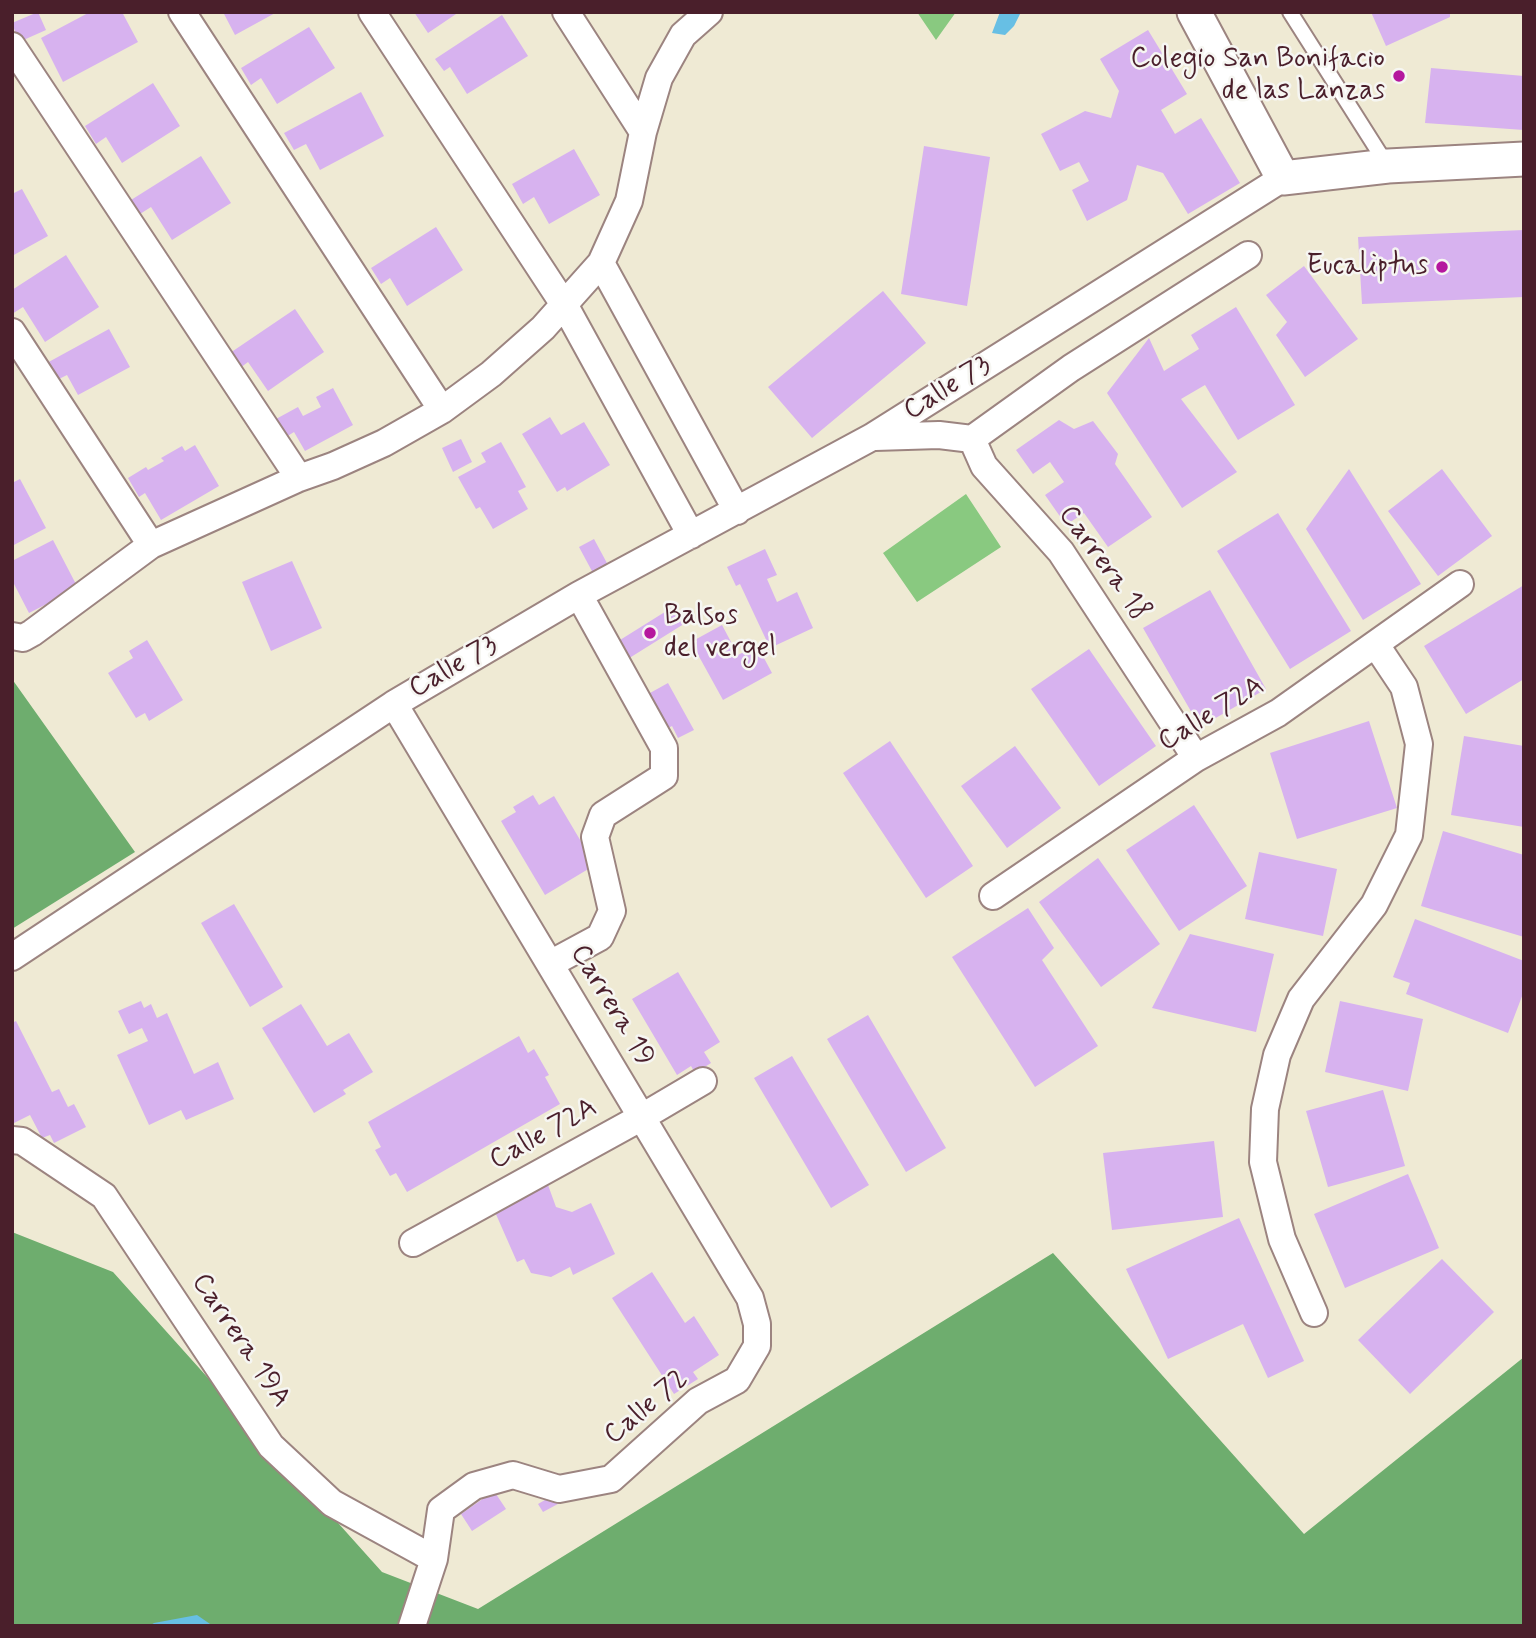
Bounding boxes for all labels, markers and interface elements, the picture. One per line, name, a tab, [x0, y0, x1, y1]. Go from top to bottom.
place label: Colegio San Bonifacio de las Lanzas	[1131, 43, 1385, 109]
marker: Colegio San Bonifacio de las Lanzas	[1391, 68, 1407, 84]
place label: Eucaliptus	[1307, 250, 1428, 284]
marker: Eucaliptus	[1434, 259, 1450, 275]
street label: Calle 73	[898, 349, 998, 429]
street label: Carrera 18	[1050, 500, 1156, 628]
place label: Balsos del vergel	[664, 600, 776, 666]
marker: Balsos del vergel	[642, 625, 658, 641]
street label: Calle 73	[404, 629, 504, 707]
street label: Calle 72A	[1153, 670, 1271, 760]
street label: Carrera 19	[562, 939, 660, 1073]
street label: Calle 72A	[484, 1092, 604, 1178]
street label: Carrera 19A	[183, 1268, 297, 1414]
street label: Calle 72	[598, 1363, 696, 1453]

